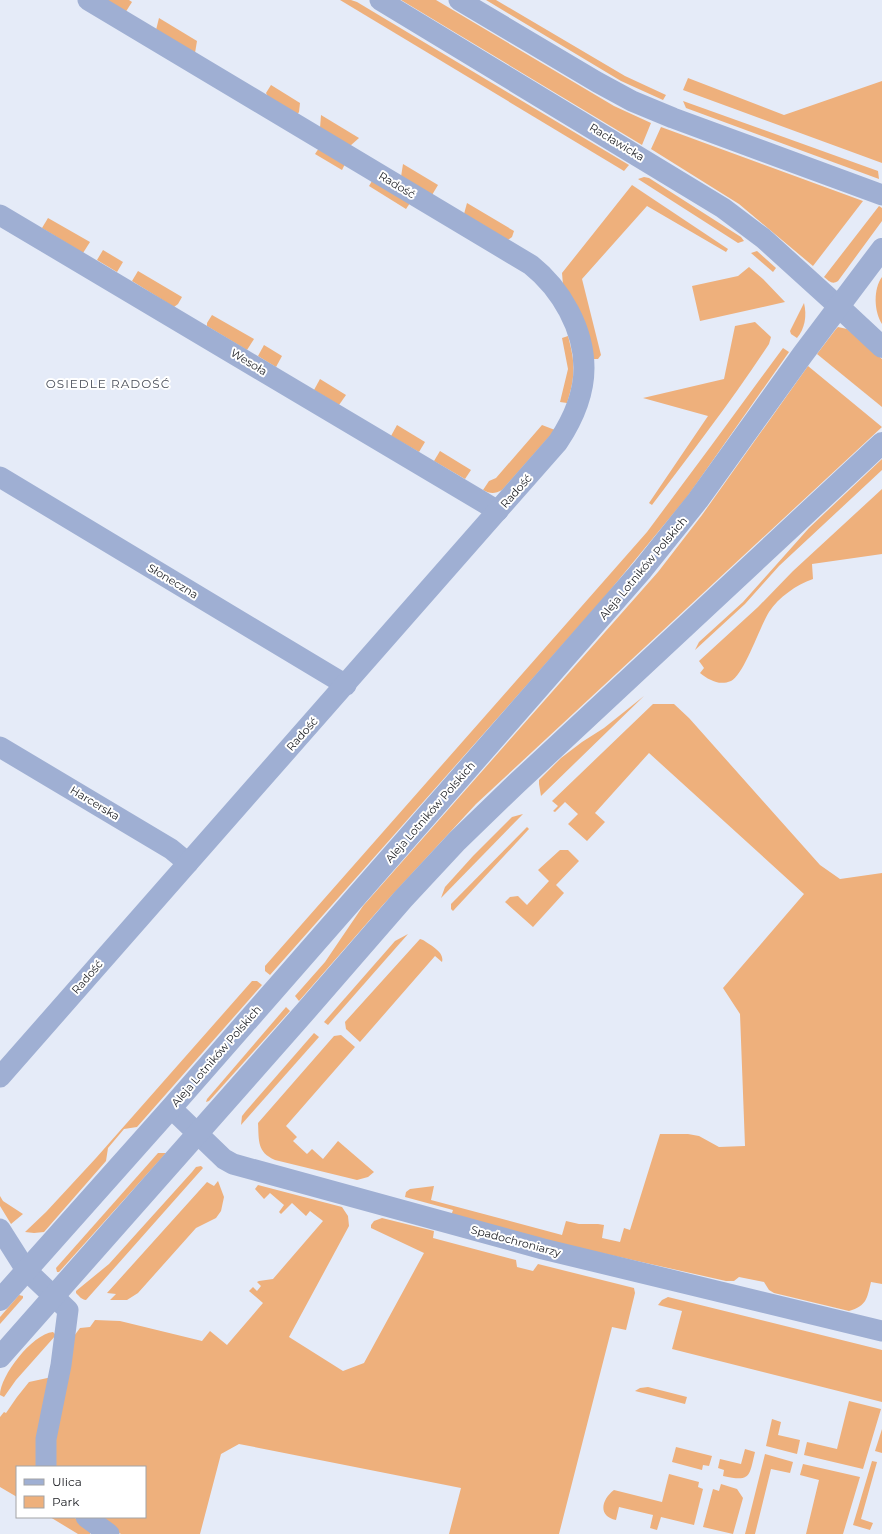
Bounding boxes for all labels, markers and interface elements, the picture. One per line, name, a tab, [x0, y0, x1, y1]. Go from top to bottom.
street label: Racławicka	[587, 120, 647, 164]
street label: Radość	[376, 169, 418, 201]
street label: Wesoła	[228, 346, 270, 378]
district label: OSIEDLE RADOŚĆ	[46, 376, 170, 391]
street label: Radość	[497, 471, 535, 511]
street label: Aleja Lotników Polskich	[596, 514, 690, 622]
street label: Słoneczna	[145, 560, 201, 602]
street label: Radość	[283, 714, 321, 754]
street label: Aleja Lotników Polskich	[382, 758, 478, 866]
street label: Harcerska	[68, 783, 122, 823]
street label: Radość	[68, 957, 106, 997]
street label: Aleja Lotników Polskich	[168, 1002, 264, 1110]
street label: Spadochroniarzy	[470, 1222, 562, 1260]
legend	[16, 1466, 146, 1518]
text: Ulica	[52, 1474, 82, 1489]
text: Park	[52, 1494, 80, 1509]

